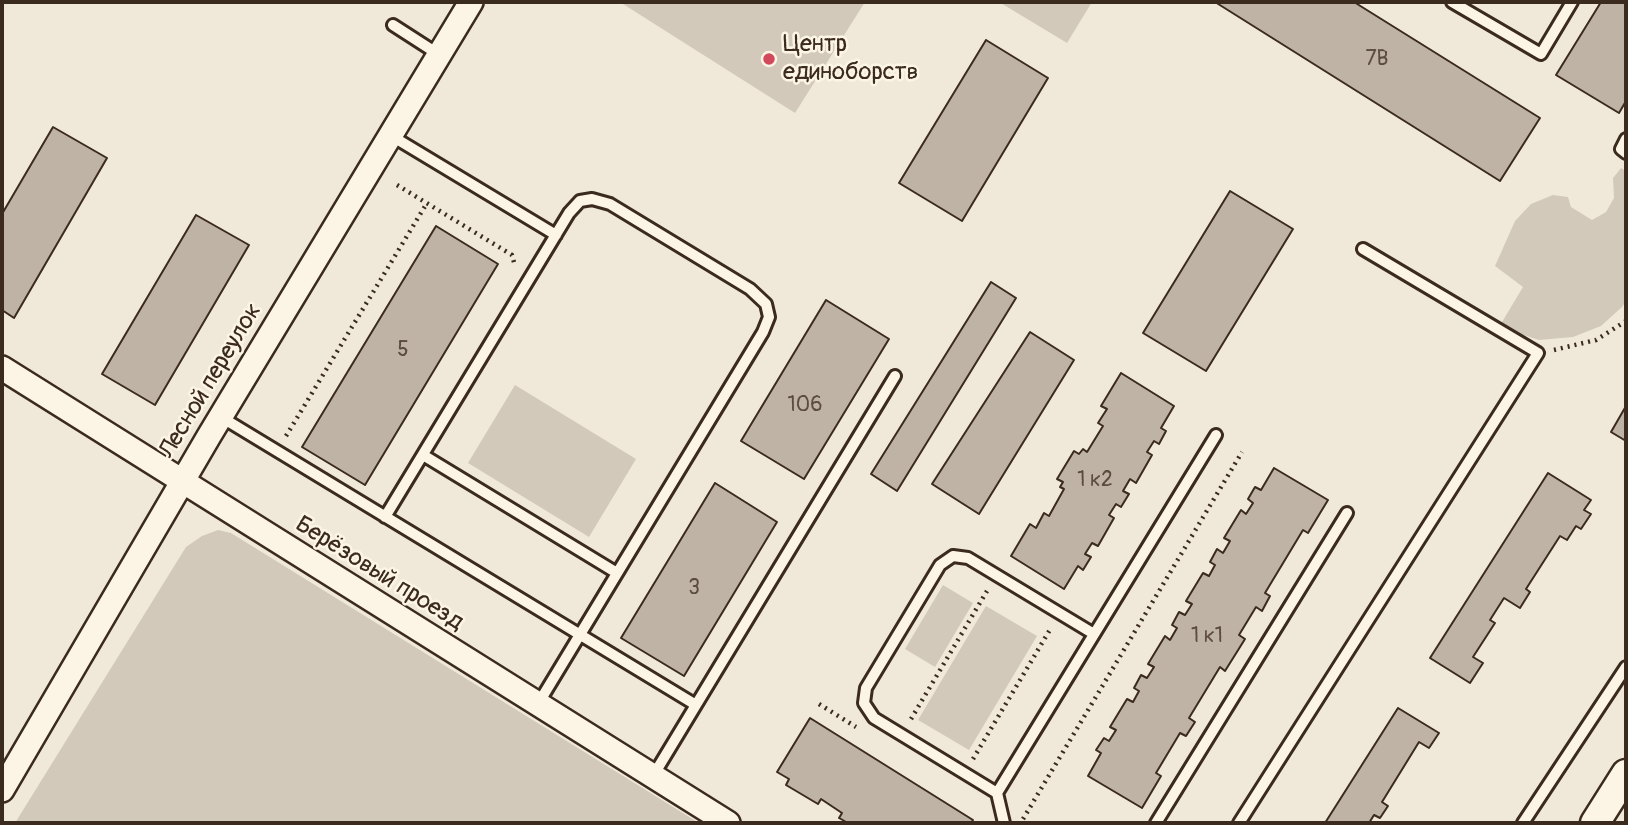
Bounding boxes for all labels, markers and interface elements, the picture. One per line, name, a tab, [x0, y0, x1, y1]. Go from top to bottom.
place label: Центр единоборств	[783, 31, 918, 87]
house number: 7В	[1366, 47, 1388, 73]
marker: Центр единоборств	[761, 51, 777, 67]
street label: Лесной переулок	[153, 298, 269, 464]
house number: 5	[397, 338, 409, 364]
house number: 106	[788, 393, 822, 419]
house number: 1 к2	[1077, 468, 1113, 494]
street label: Берёзовый проезд	[289, 511, 469, 637]
house number: 3	[688, 576, 700, 602]
house number: 1 к1	[1191, 624, 1223, 650]

